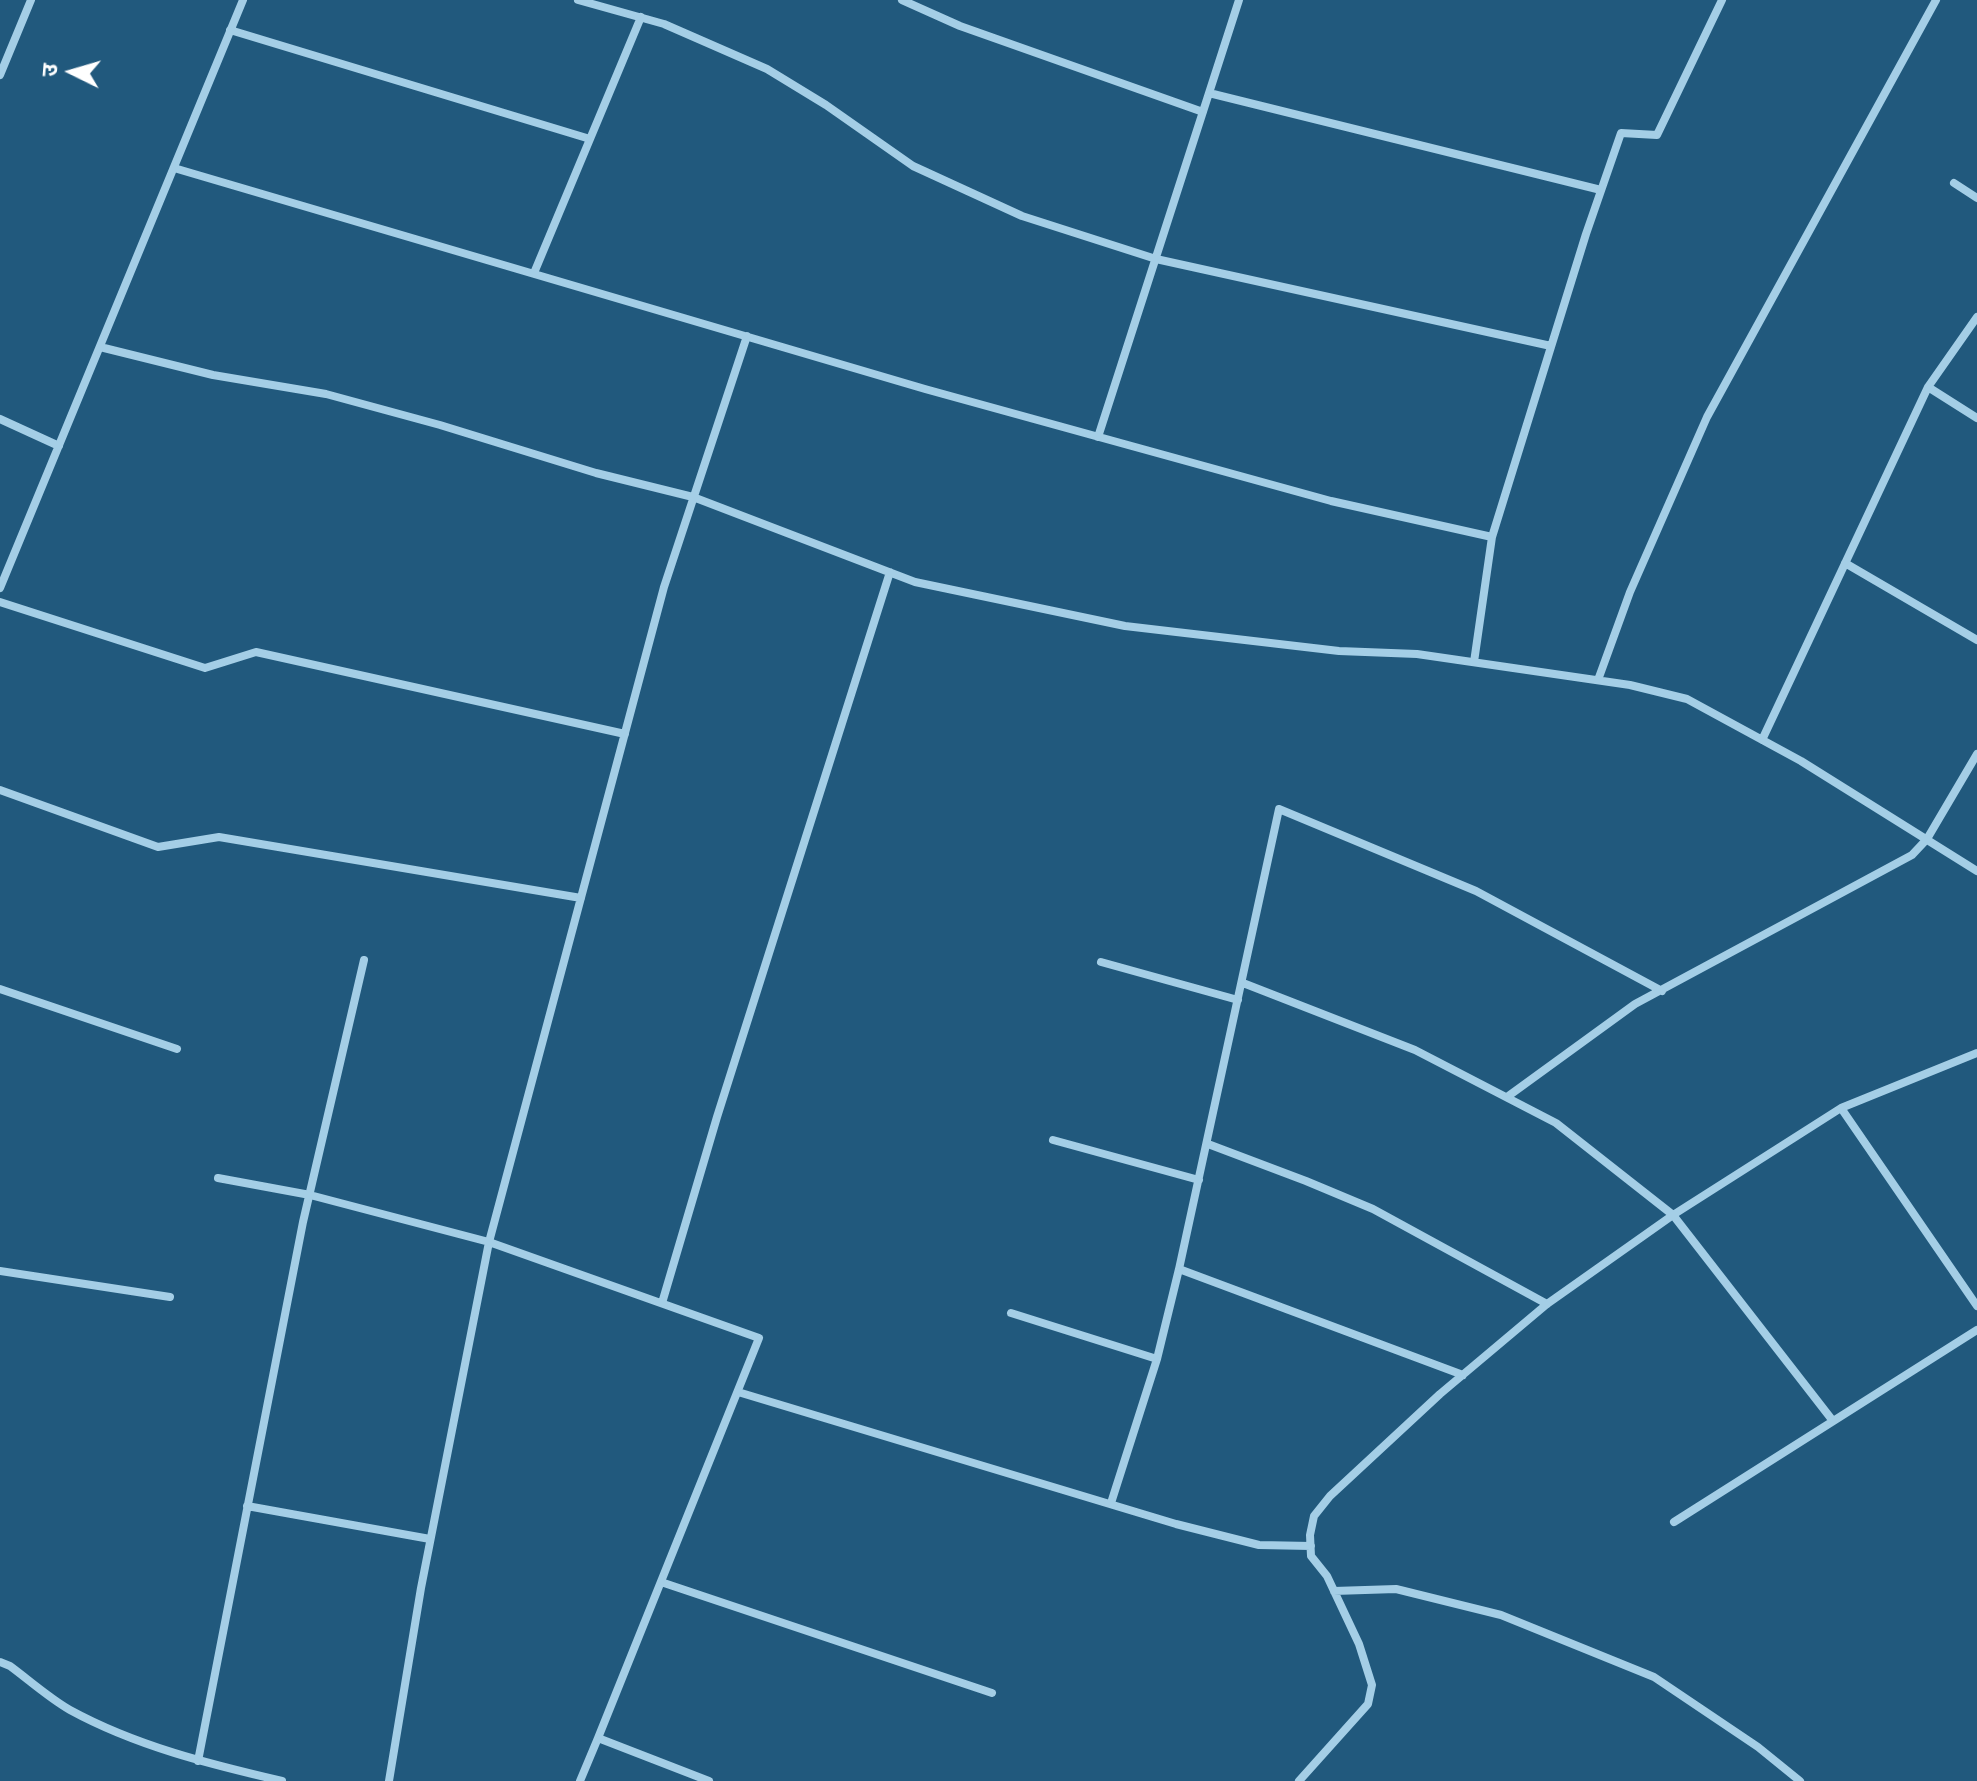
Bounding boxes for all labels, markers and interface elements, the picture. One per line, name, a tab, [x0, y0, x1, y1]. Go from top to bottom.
north arrow	[32, 32, 112, 112]
text: उ	[33, 62, 64, 78]

